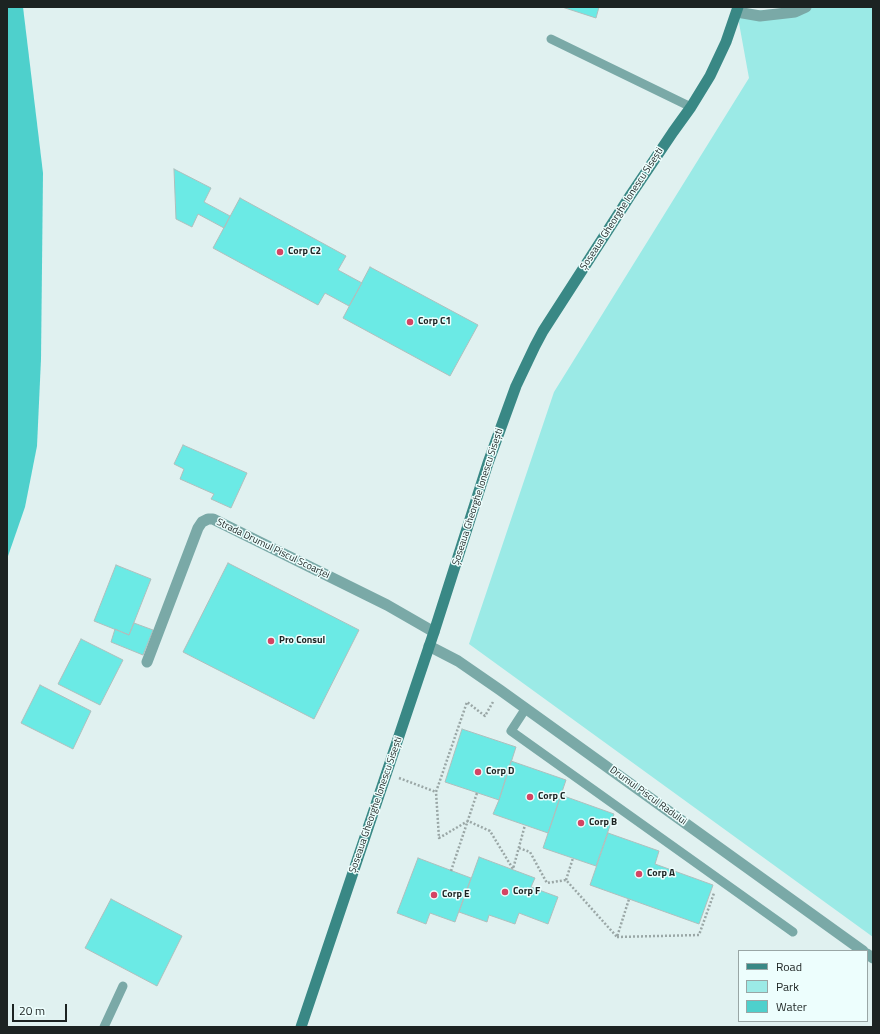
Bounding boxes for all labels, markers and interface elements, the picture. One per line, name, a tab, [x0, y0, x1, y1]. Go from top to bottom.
street label: Șoseaua Gheorghe Ionescu Sisești	[578, 146, 666, 272]
place label: Corp C2	[288, 246, 321, 258]
marker: Corp C2	[275, 247, 285, 257]
place label: Corp C1	[418, 316, 451, 328]
marker: Corp C1	[405, 317, 415, 327]
street label: Șoseaua Gheorghe Ionescu Sisești	[450, 427, 506, 567]
street label: Strada Drumul Piscul Scoarței	[214, 516, 332, 582]
place label: Pro Consul	[279, 635, 325, 647]
marker: Pro Consul	[266, 636, 276, 646]
street label: Șoseaua Gheorghe Ionescu Sisești	[347, 735, 405, 875]
street label: Drumul Piscul Radului	[607, 764, 689, 828]
place label: Corp D	[486, 766, 514, 778]
marker: Corp D	[473, 767, 483, 777]
place label: Corp C	[538, 791, 565, 803]
marker: Corp C	[525, 792, 535, 802]
place label: Corp B	[589, 817, 617, 829]
marker: Corp B	[576, 818, 586, 828]
place label: Corp A	[647, 868, 675, 880]
marker: Corp A	[634, 869, 644, 879]
place label: Corp F	[513, 886, 540, 898]
marker: Corp F	[500, 887, 510, 897]
place label: Corp E	[442, 889, 470, 901]
marker: Corp E	[429, 890, 439, 900]
legend	[738, 950, 868, 1022]
text: Road	[776, 957, 802, 976]
text: Park	[776, 977, 799, 996]
scale bar	[14, 996, 69, 1022]
text: Water	[776, 997, 807, 1016]
text: 20 m	[19, 1001, 45, 1020]

